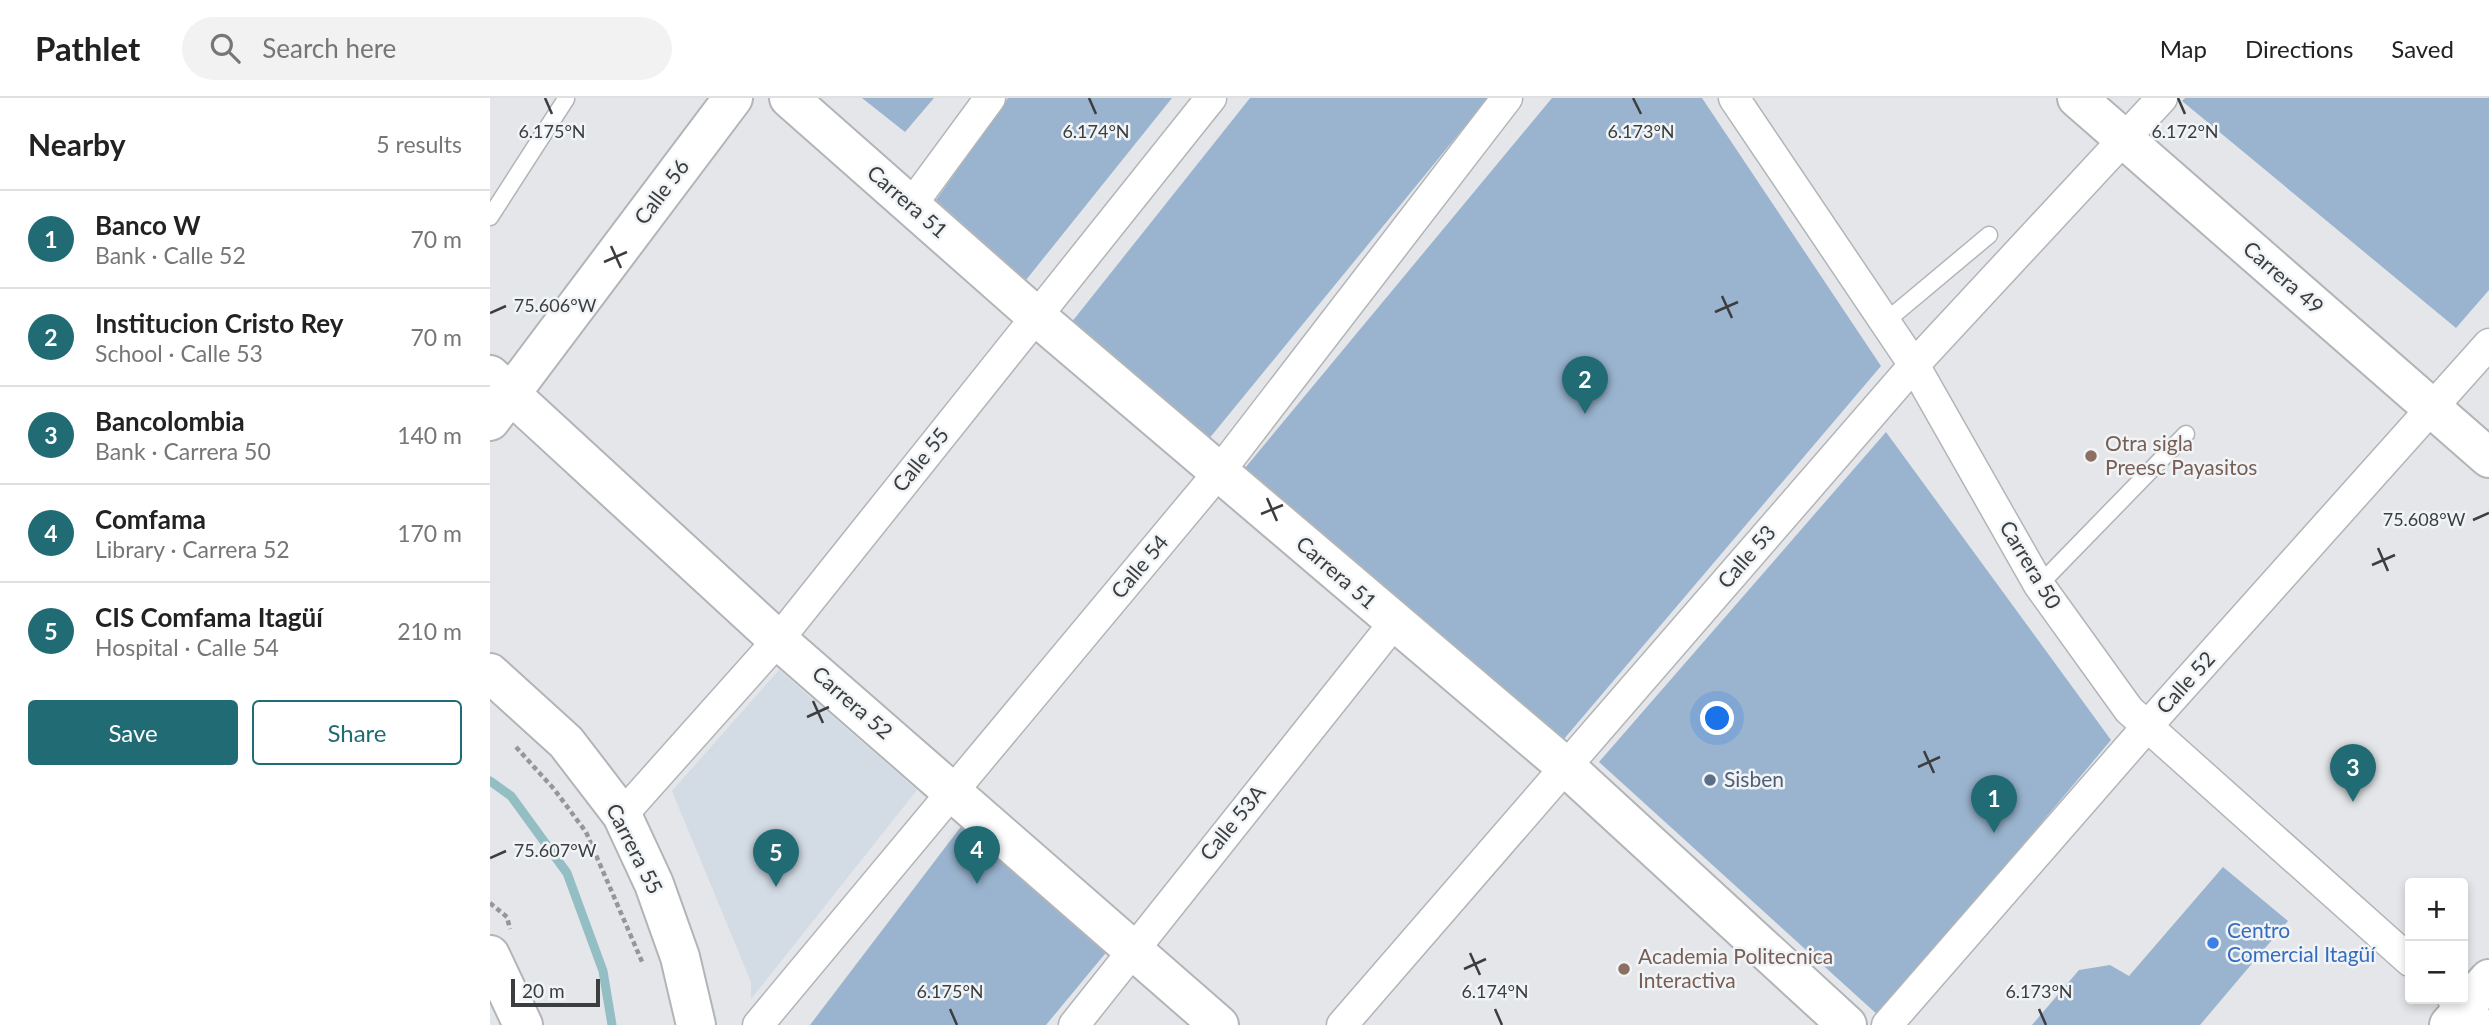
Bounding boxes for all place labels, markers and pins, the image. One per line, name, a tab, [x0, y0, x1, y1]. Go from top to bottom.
pin: 2	[1562, 356, 1608, 414]
place label: Otra sigla Preesc Payasitos	[2105, 430, 2257, 479]
marker: Otra sigla Preesc Payasitos	[2083, 448, 2099, 464]
pin: 3	[2330, 744, 2376, 802]
place label: Sisben	[1724, 766, 1784, 791]
marker: Sisben	[1702, 772, 1718, 788]
pin: 1	[1971, 775, 2017, 833]
pin: 4	[954, 826, 1000, 884]
pin: 5	[753, 829, 799, 887]
place label: Centro Comercial Itagüí	[2227, 917, 2376, 966]
marker: Centro Comercial Itagüí	[2205, 935, 2221, 951]
place label: Academia Politecnica Interactiva	[1638, 943, 1833, 992]
marker: Academia Politecnica Interactiva	[1616, 961, 1632, 977]

